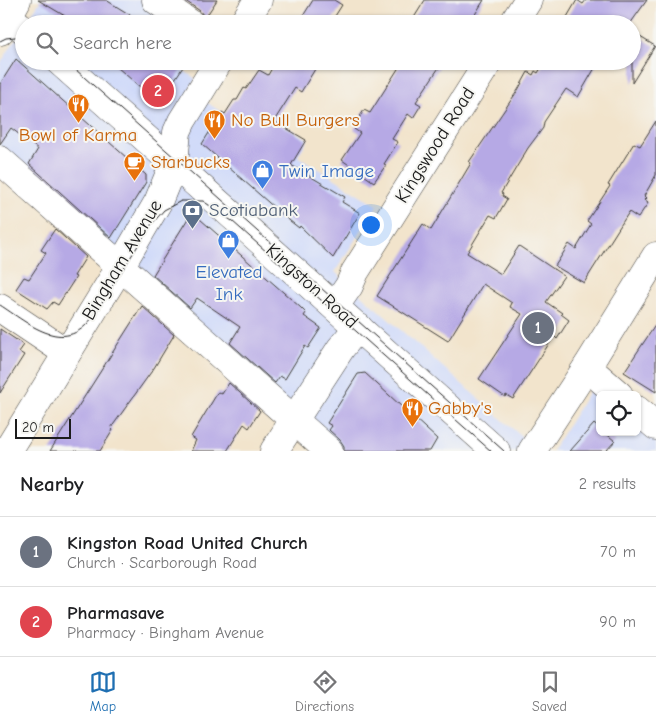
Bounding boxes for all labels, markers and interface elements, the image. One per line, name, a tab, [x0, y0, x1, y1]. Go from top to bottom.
search box	[15, 15, 641, 70]
icon: search	[33, 29, 61, 57]
text: Search here	[73, 32, 172, 54]
pin: 2	[142, 72, 174, 110]
street label: Kingswood Road	[391, 83, 479, 207]
restaurant icon: Bowl of Karma	[66, 92, 90, 123]
restaurant icon: No Bull Burgers	[203, 108, 227, 139]
place label: No Bull Burgers	[231, 109, 360, 131]
place label: Bowl of Karma	[19, 124, 137, 146]
cafe icon: Starbucks	[123, 150, 147, 181]
place label: Starbucks	[151, 151, 230, 173]
shop icon: Twin Image	[251, 159, 275, 190]
place label: Twin Image	[279, 160, 374, 182]
street label: Bingham Avenue	[77, 196, 167, 324]
bank icon: Scotiabank	[181, 198, 205, 229]
place label: Scotiabank	[209, 199, 299, 221]
your location	[358, 212, 384, 238]
shop icon: Elevated Ink	[217, 229, 241, 260]
street label: Kingston Road	[261, 239, 363, 333]
place label: Elevated Ink	[196, 261, 262, 305]
pin: 1	[522, 309, 554, 347]
map controls	[596, 391, 641, 436]
button: locate	[596, 391, 641, 436]
restaurant icon: Gabby's	[400, 396, 424, 427]
place label: Gabby's	[428, 397, 492, 419]
scale bar	[15, 416, 71, 439]
text: 20 m	[22, 419, 54, 436]
text: Nearby	[20, 472, 84, 496]
text: 2 results	[579, 475, 636, 493]
text: Kingston Road United Church	[67, 532, 308, 554]
text: 1	[33, 543, 39, 561]
text: 70 m	[600, 543, 636, 561]
text: Church · Scarborough Road	[67, 554, 257, 572]
text: Pharmasave	[67, 602, 164, 624]
text: 2	[32, 613, 40, 631]
text: 90 m	[599, 613, 636, 631]
text: Pharmacy · Bingham Avenue	[67, 624, 264, 642]
tab: Map	[89, 668, 117, 715]
tab: Directions	[295, 668, 354, 715]
tab: Saved	[532, 668, 567, 715]

